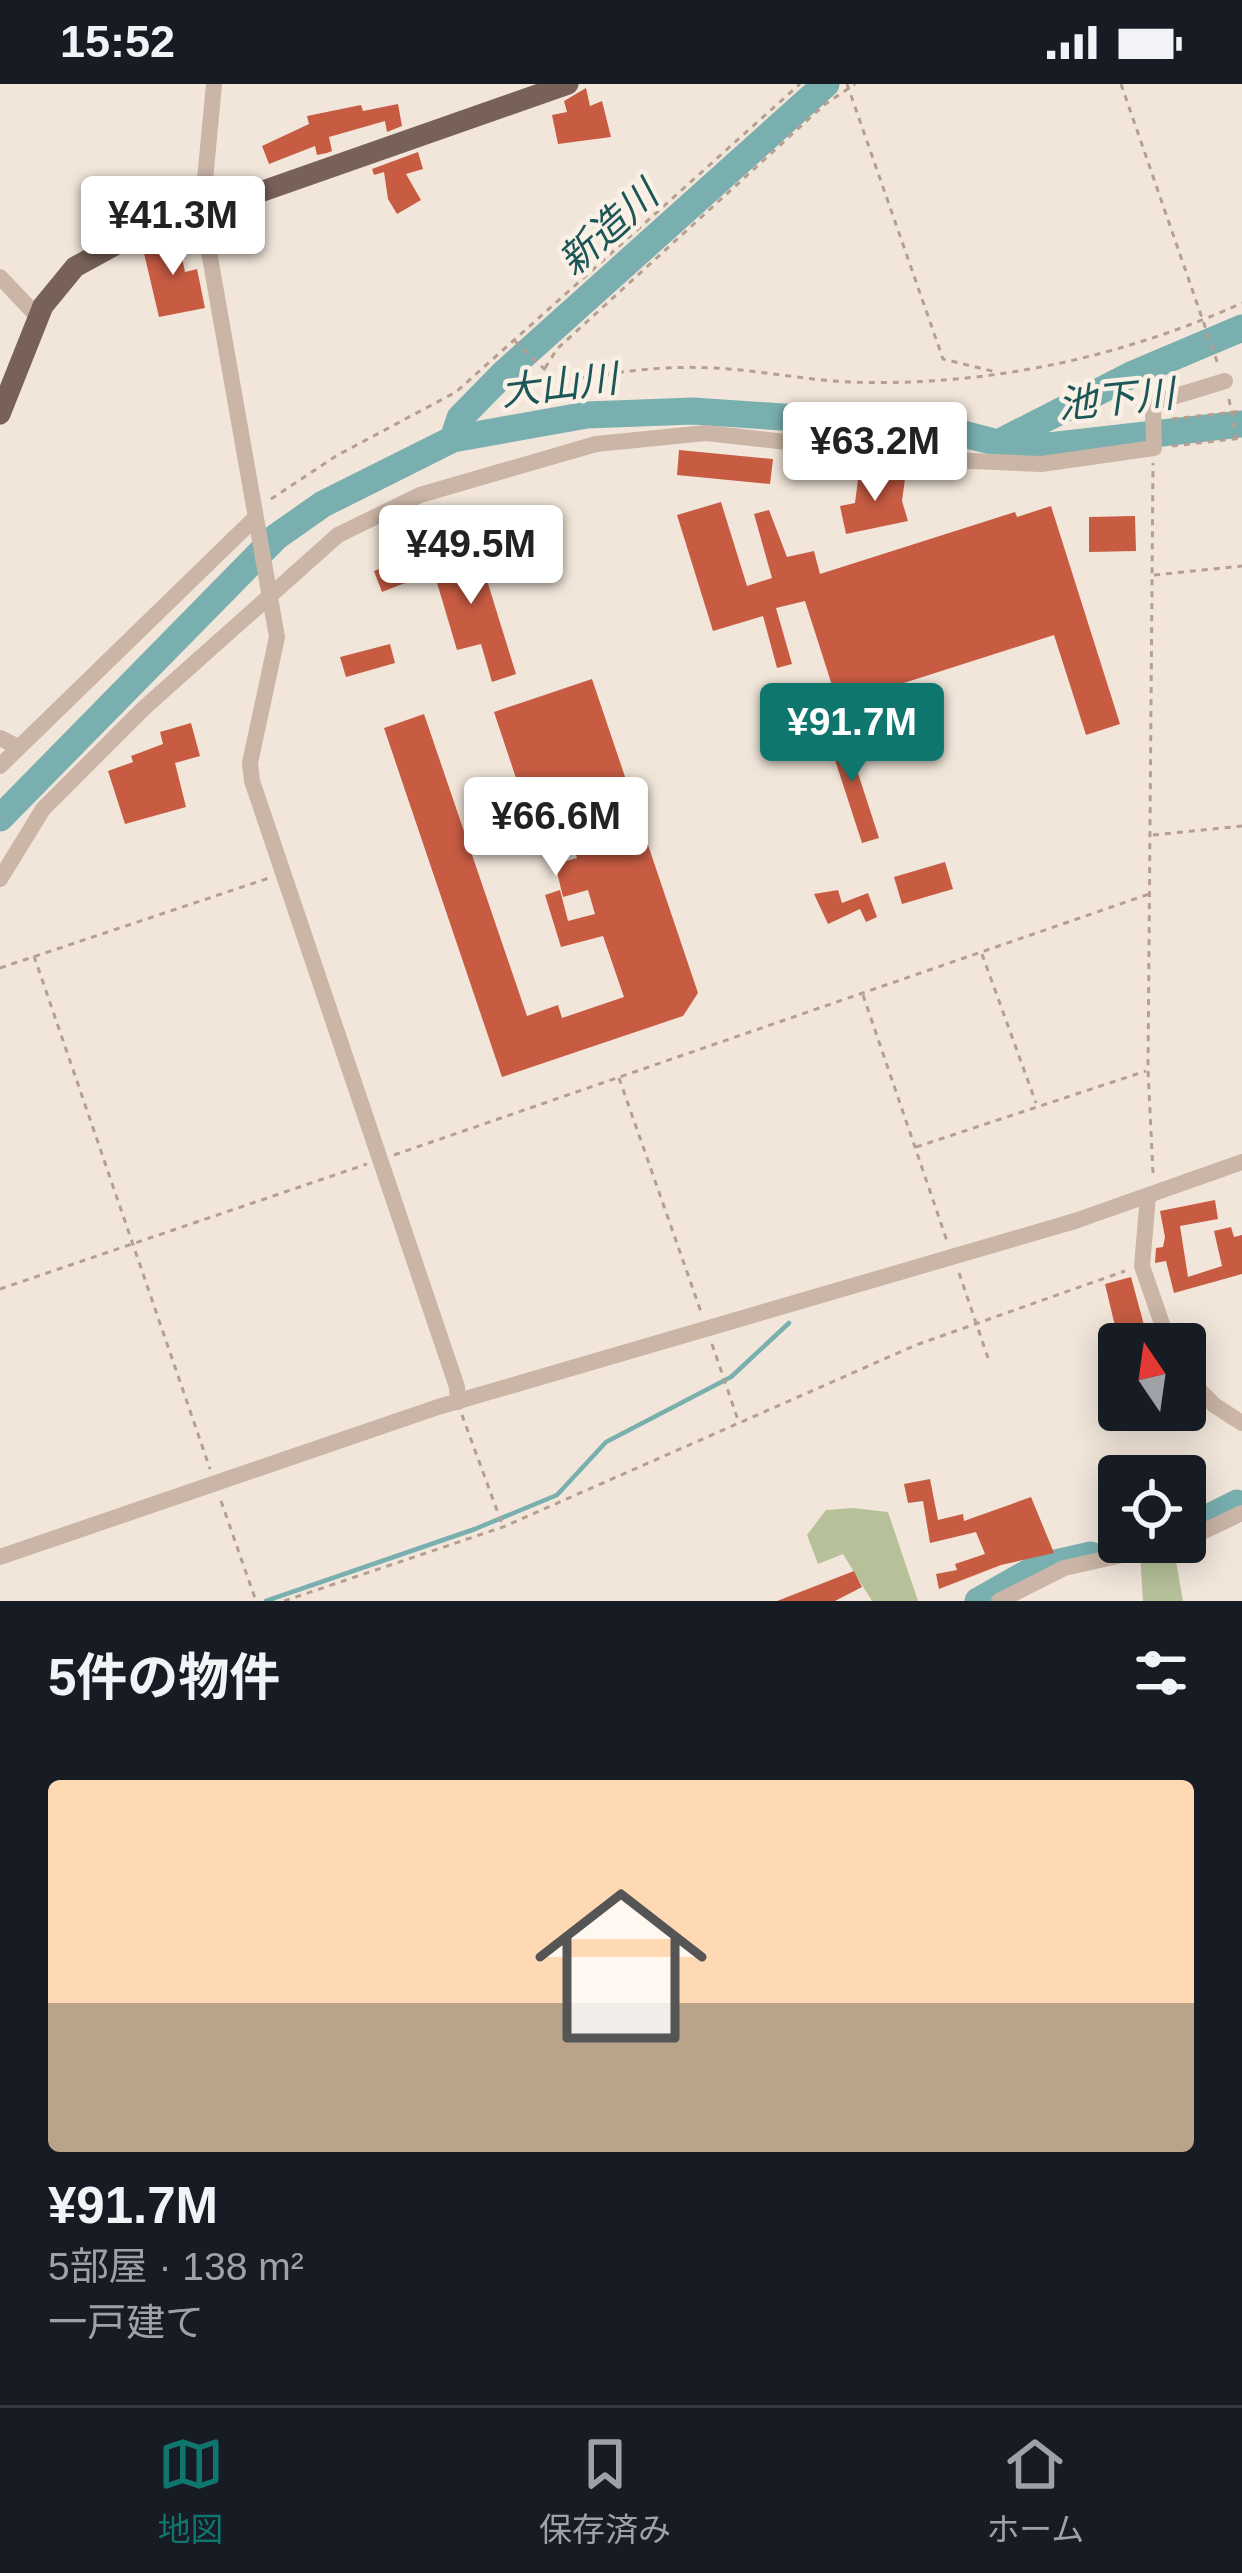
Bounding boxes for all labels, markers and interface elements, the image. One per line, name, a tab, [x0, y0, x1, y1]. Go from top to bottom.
text: 15:52	[60, 16, 175, 67]
water label: 新造川	[550, 170, 669, 283]
pin: ¥41.3M	[75, 176, 271, 278]
text: ¥41.3M	[108, 193, 238, 236]
water label: 大山川	[498, 356, 624, 413]
water label: 池下川	[1056, 371, 1180, 426]
pin: ¥63.2M	[777, 402, 973, 504]
text: ¥63.2M	[810, 419, 940, 462]
pin: ¥49.5M	[373, 505, 569, 607]
text: ¥49.5M	[406, 522, 536, 565]
pin: ¥91.7M	[754, 683, 950, 785]
text: ¥91.7M	[787, 700, 917, 743]
pin: ¥66.6M	[458, 777, 654, 879]
text: ¥66.6M	[491, 794, 621, 837]
north arrow	[1098, 1323, 1206, 1431]
map controls	[1098, 1323, 1206, 1563]
button: locate	[1098, 1455, 1206, 1563]
icon: filters	[1128, 1640, 1194, 1706]
text: 5件の物件	[48, 1649, 280, 1706]
icon: home	[513, 1858, 729, 2074]
text: ¥91.7M	[48, 2177, 218, 2234]
text: 5部屋 · 138 m²	[48, 2245, 304, 2288]
text: 一戸建て	[48, 2301, 204, 2344]
tab: 地図	[158, 2431, 224, 2551]
tab: 保存済み	[539, 2431, 671, 2551]
tab: ホーム	[986, 2431, 1084, 2551]

